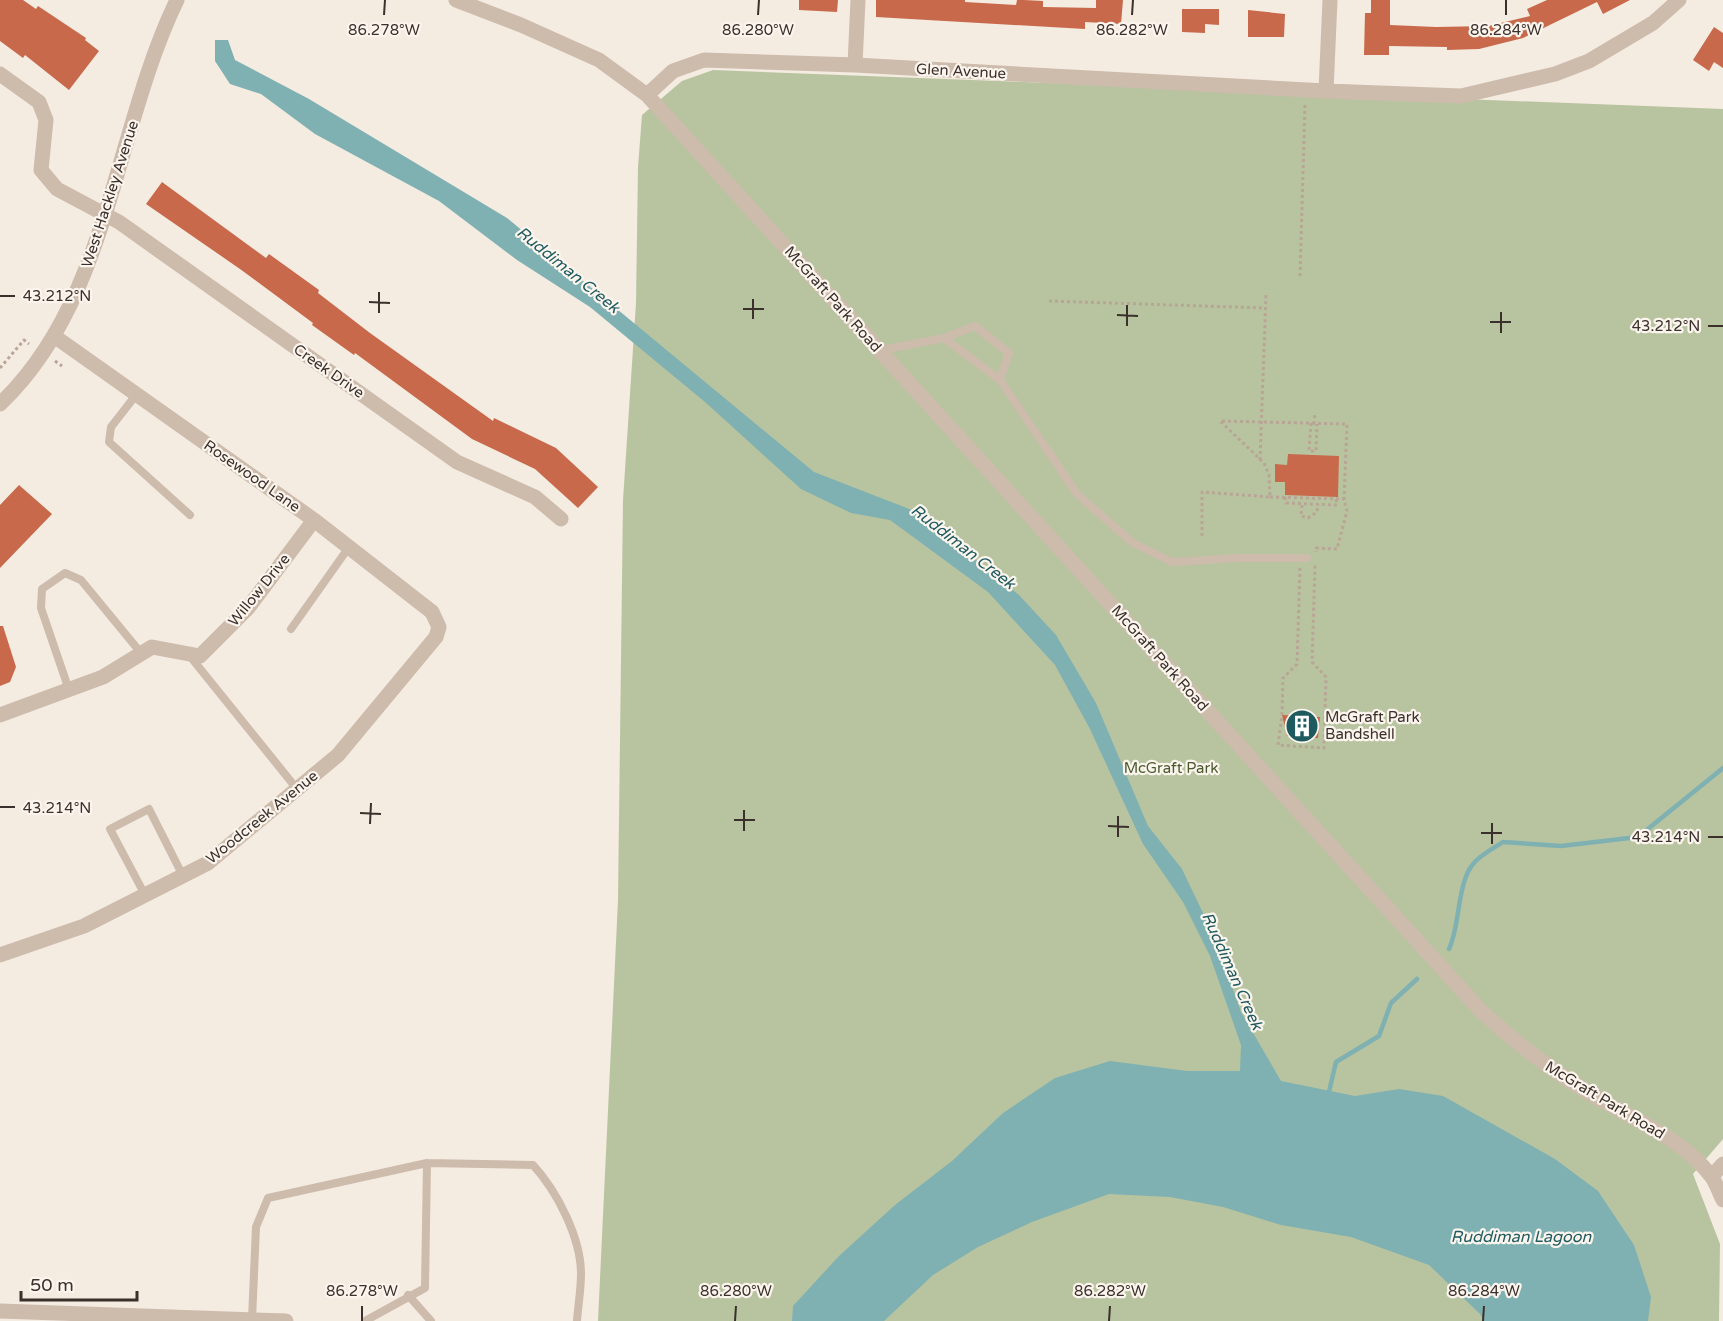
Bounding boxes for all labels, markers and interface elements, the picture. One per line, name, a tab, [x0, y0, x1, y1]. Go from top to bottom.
text: 86.278°W	[348, 21, 420, 39]
text: 86.280°W	[722, 21, 794, 39]
text: 86.282°W	[1096, 21, 1168, 39]
text: 86.284°W	[1470, 21, 1542, 39]
street label: Glen Avenue	[915, 60, 1007, 82]
street label: West Hackley Avenue	[78, 118, 142, 270]
water label: Ruddiman Creek	[513, 222, 624, 318]
street label: McGraft Park Road	[781, 242, 885, 356]
text: 43.212°N	[23, 287, 91, 305]
text: 43.212°N	[1632, 317, 1700, 335]
street label: Creek Drive	[290, 340, 368, 402]
street label: Rosewood Lane	[200, 436, 304, 516]
water label: Ruddiman Creek	[907, 500, 1020, 595]
street label: Willow Drive	[224, 550, 294, 630]
street label: McGraft Park Road	[1108, 601, 1212, 715]
building icon: McGraft Park Bandshell	[1284, 708, 1320, 744]
place label: McGraft Park Bandshell	[1325, 708, 1420, 743]
park label: McGraft Park	[1124, 759, 1218, 777]
street label: Woodcreek Avenue	[203, 766, 321, 868]
text: 43.214°N	[23, 799, 91, 817]
text: 43.214°N	[1632, 828, 1700, 846]
water label: Ruddiman Creek	[1197, 909, 1267, 1034]
street label: McGraft Park Road	[1542, 1057, 1668, 1143]
water label: Ruddiman Lagoon	[1451, 1227, 1592, 1247]
scale bar	[21, 1264, 136, 1302]
text: 50 m	[30, 1274, 74, 1296]
text: 86.278°W	[326, 1282, 398, 1300]
text: 86.280°W	[700, 1282, 772, 1300]
text: 86.282°W	[1074, 1282, 1146, 1300]
text: 86.284°W	[1448, 1282, 1520, 1300]

